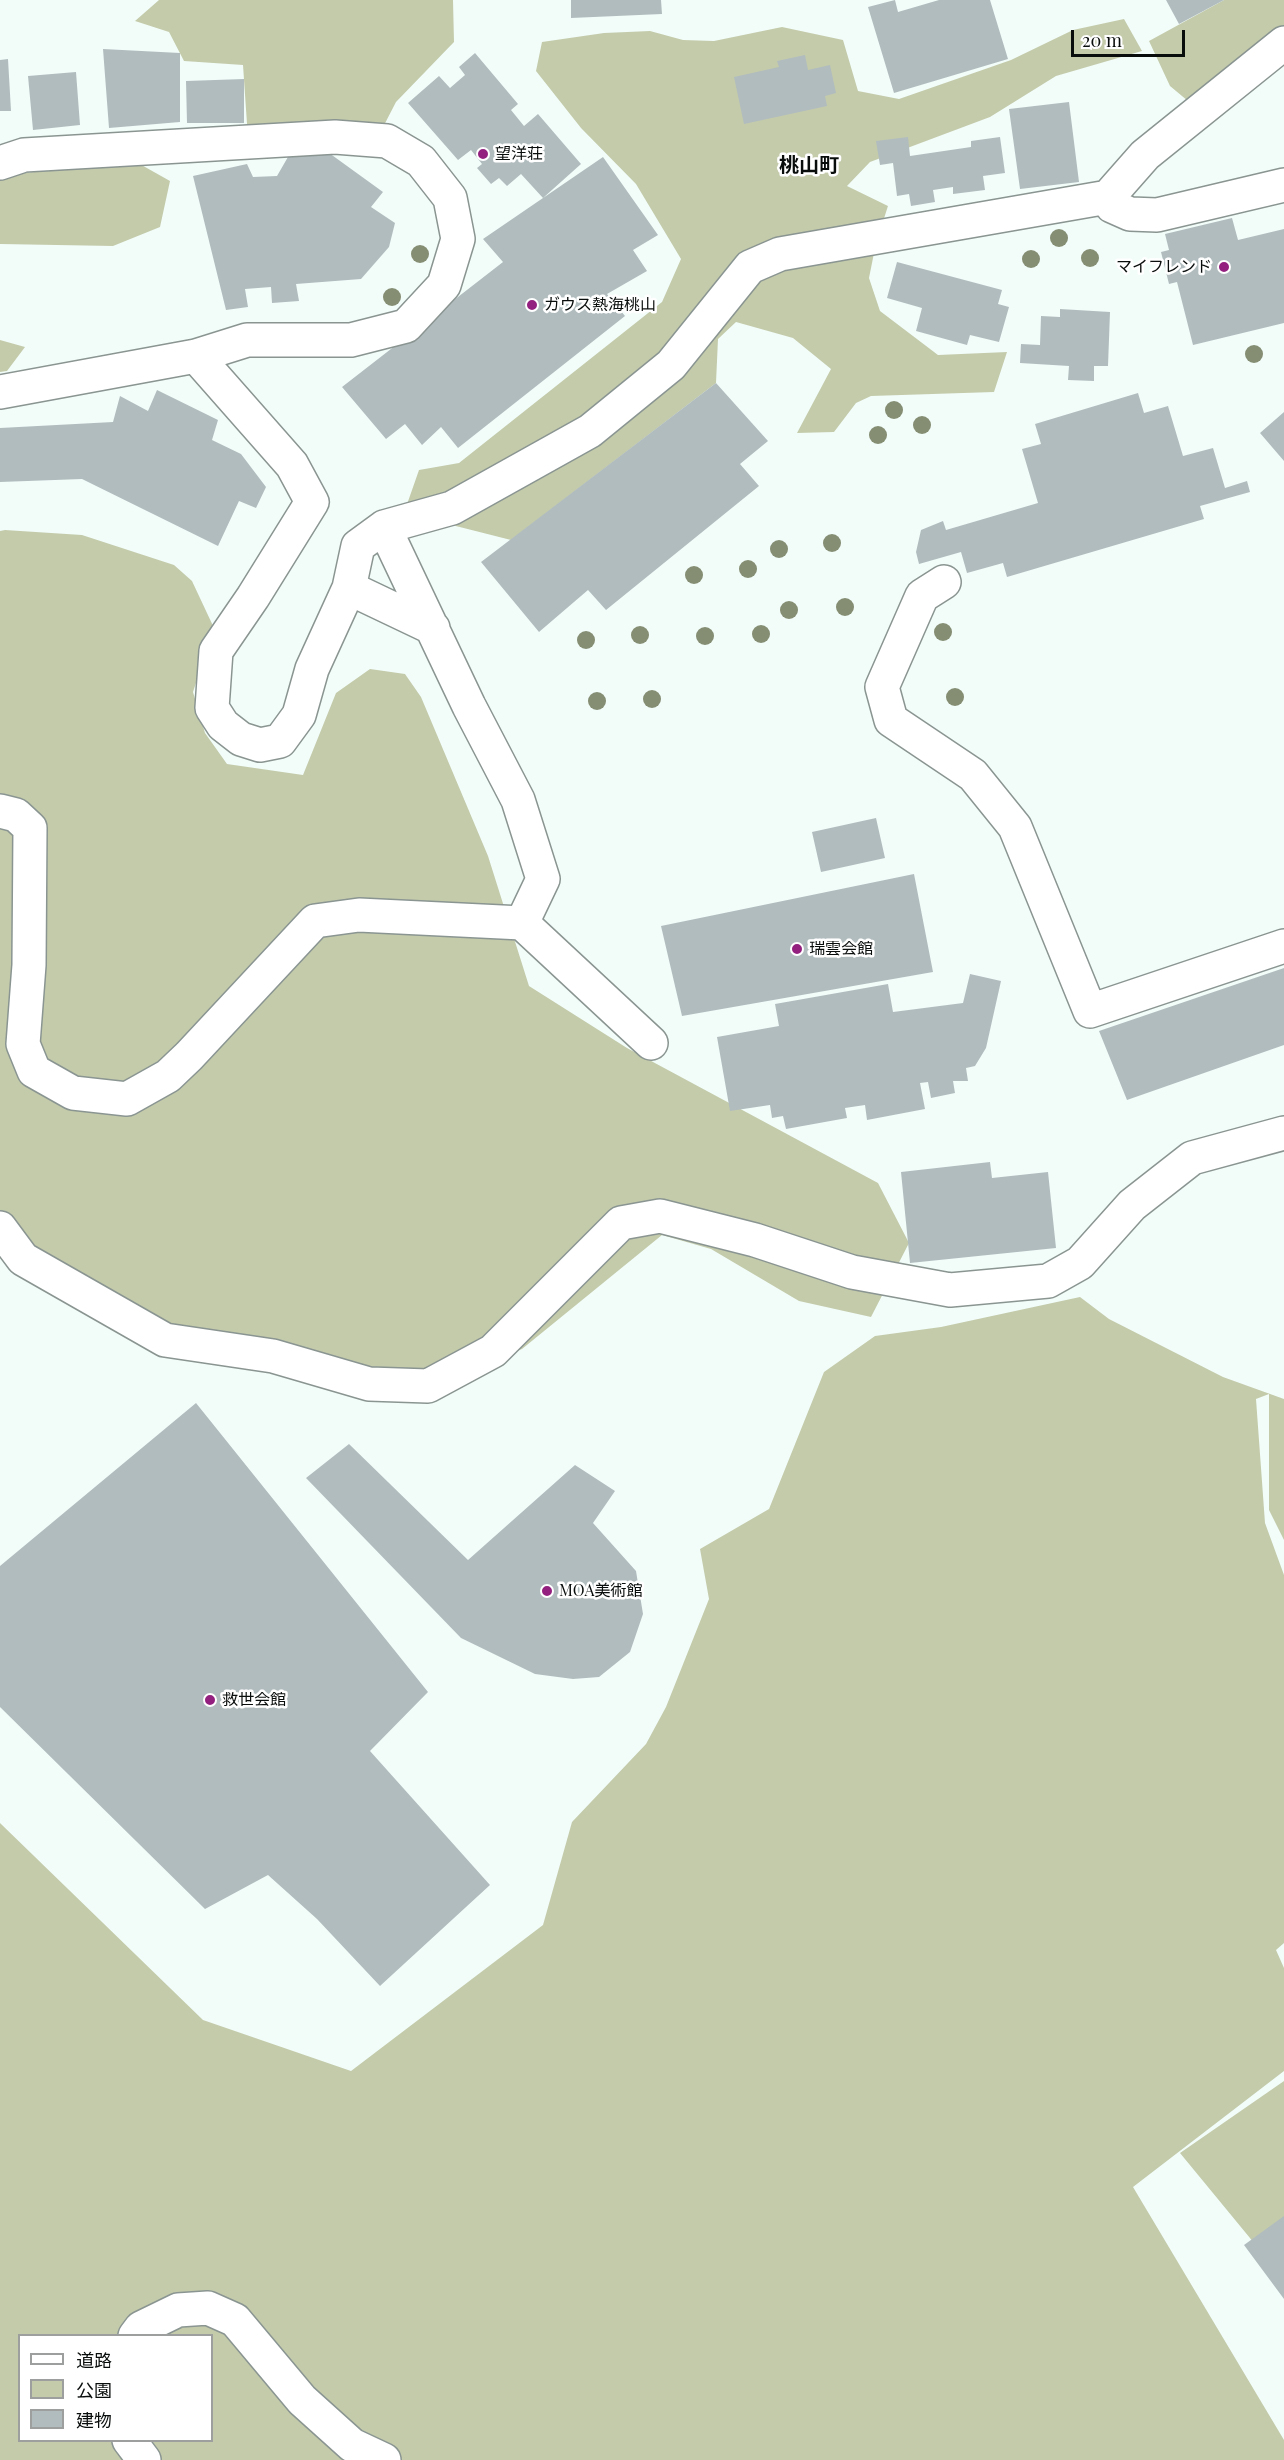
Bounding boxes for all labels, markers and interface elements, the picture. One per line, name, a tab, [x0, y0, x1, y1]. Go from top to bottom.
scale bar	[1074, 18, 1188, 56]
text: 20 m	[1082, 28, 1122, 52]
place label: 望洋荘	[495, 144, 543, 164]
marker: 望洋荘	[476, 147, 490, 161]
district label: 桃山町	[779, 154, 839, 178]
place label: マイフレンド	[1116, 257, 1212, 277]
marker: マイフレンド	[1217, 260, 1231, 274]
place label: ガウス熱海桃山	[544, 295, 656, 315]
marker: ガウス熱海桃山	[525, 298, 539, 312]
place label: 瑞雲会館	[809, 939, 873, 959]
marker: 瑞雲会館	[790, 942, 804, 956]
place label: MOA美術館	[559, 1581, 642, 1601]
marker: MOA美術館	[540, 1584, 554, 1598]
place label: 救世会館	[222, 1690, 286, 1710]
marker: 救世会館	[203, 1693, 217, 1707]
legend	[18, 2334, 213, 2442]
text: 道路	[76, 2348, 112, 2372]
text: 公園	[76, 2378, 112, 2402]
text: 建物	[76, 2408, 112, 2432]

